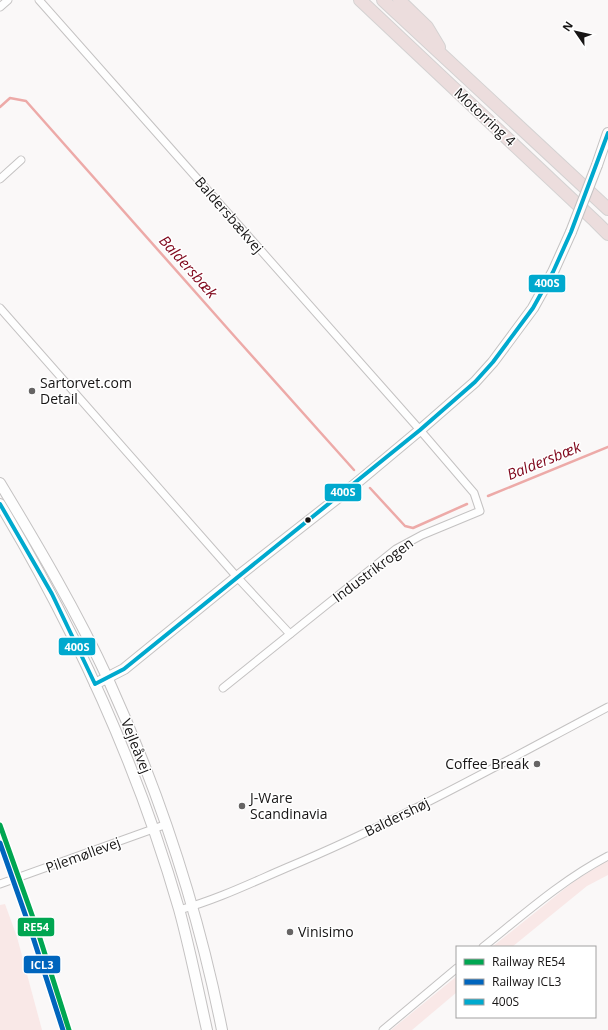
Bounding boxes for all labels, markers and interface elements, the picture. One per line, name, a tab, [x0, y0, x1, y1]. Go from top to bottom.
north arrow	[556, 12, 596, 52]
text: N	[559, 18, 576, 34]
street label: Motorring 4	[451, 83, 520, 150]
street label: Baldersbækvej	[191, 172, 268, 257]
water label: Baldersbæk	[155, 231, 223, 303]
line badge: 400S	[528, 274, 566, 293]
text: 400S	[535, 275, 559, 290]
place label: Sartorvet.com Detail	[40, 373, 132, 408]
marker: Sartorvet.com Detail	[27, 386, 37, 396]
water label: Baldersbæk	[504, 436, 584, 484]
line badge: 400S	[324, 483, 362, 502]
text: 400S	[331, 484, 355, 499]
unlabelled marker	[303, 515, 313, 525]
street label: Industrikrogen	[329, 533, 417, 606]
line badge: 400S	[58, 637, 96, 656]
text: 400S	[65, 639, 89, 654]
street label: Vejleåvej	[117, 716, 156, 776]
place label: Coffee Break	[445, 754, 530, 773]
marker: Coffee Break	[532, 759, 542, 769]
place label: J-Ware Scandinavia	[248, 788, 328, 823]
street label: Baldershøj	[361, 793, 432, 840]
marker: J-Ware Scandinavia	[237, 801, 247, 811]
street label: Pilemøllevej	[43, 832, 123, 877]
line badge: RE54	[17, 917, 55, 937]
text: RE54	[23, 919, 50, 934]
place label: Vinisimo	[298, 922, 354, 941]
marker: Vinisimo	[285, 927, 295, 937]
legend	[456, 946, 596, 1018]
text: Railway RE54	[492, 953, 565, 970]
line badge: ICL3	[23, 955, 61, 974]
text: ICL3	[30, 957, 54, 972]
text: Railway ICL3	[492, 973, 561, 990]
text: 400S	[492, 993, 519, 1010]

